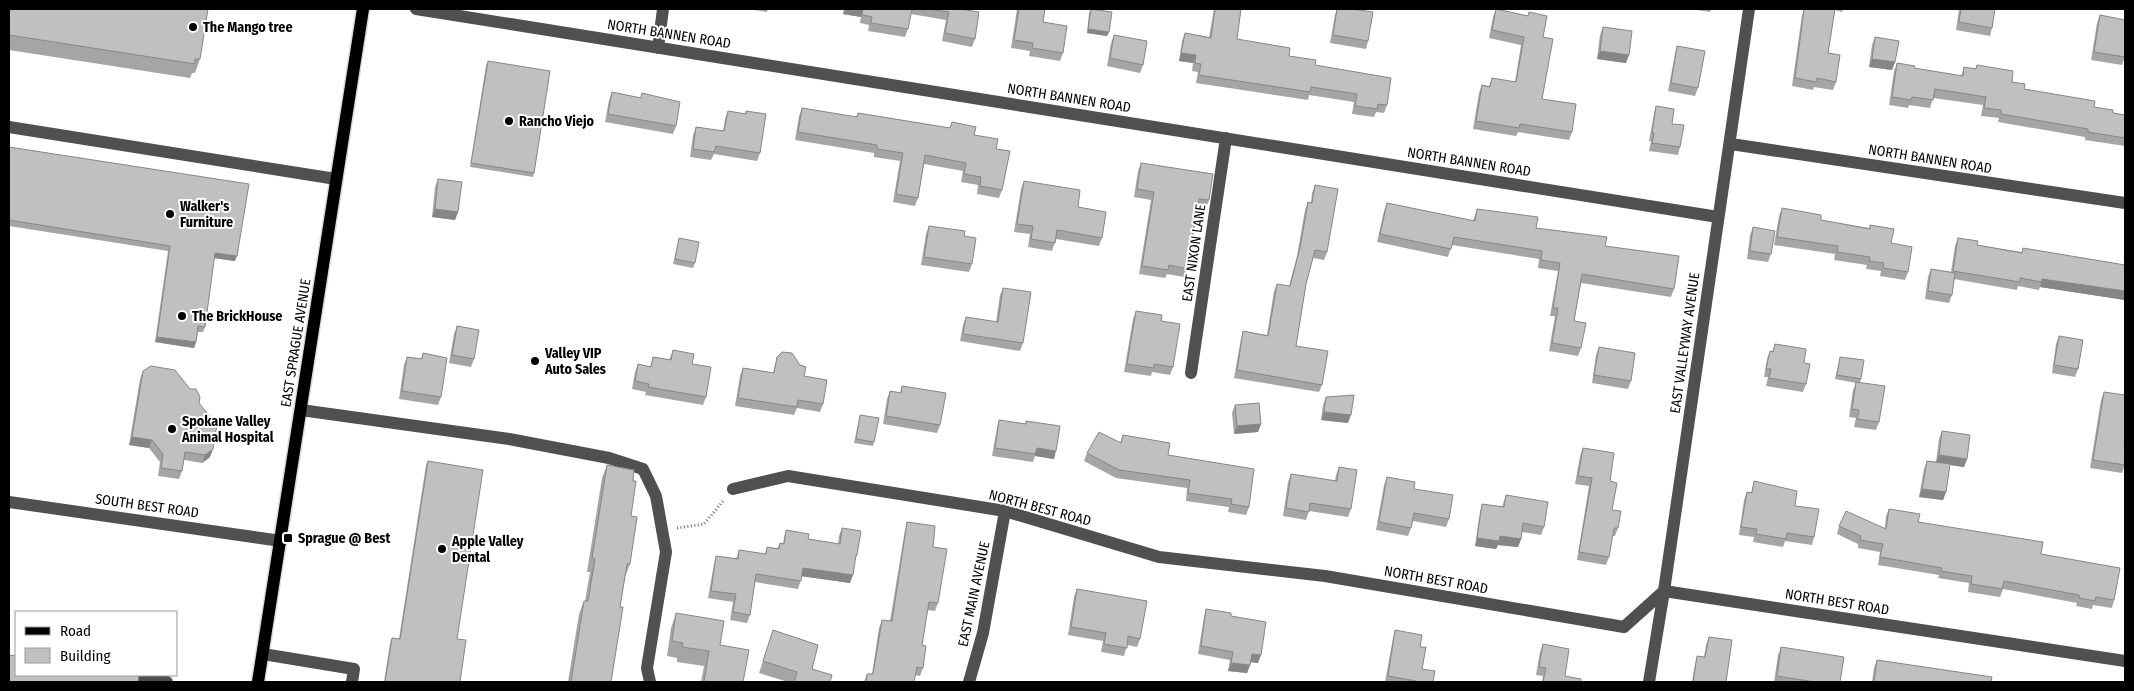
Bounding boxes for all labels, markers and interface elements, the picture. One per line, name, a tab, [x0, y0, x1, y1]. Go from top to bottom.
street label: NORTH BANNEN ROAD	[606, 16, 732, 52]
place label: The Mango tree	[203, 19, 292, 36]
marker: The Mango tree	[187, 21, 199, 33]
street label: NORTH BANNEN ROAD	[1006, 80, 1132, 116]
place label: Rancho Viejo	[519, 113, 595, 130]
marker: Rancho Viejo	[503, 115, 515, 127]
street label: NORTH BANNEN ROAD	[1867, 141, 1993, 177]
street label: NORTH BANNEN ROAD	[1406, 144, 1532, 180]
place label: Walker's Furniture	[180, 198, 233, 231]
street label: EAST NIXON LANE	[1179, 203, 1209, 303]
marker: Walker's Furniture	[164, 208, 176, 220]
street label: EAST VALLEYWAY AVENUE	[1667, 271, 1703, 415]
street label: EAST SPRAGUE AVENUE	[277, 277, 315, 408]
place label: The BrickHouse	[192, 308, 282, 325]
marker: The BrickHouse	[176, 310, 188, 322]
place label: Valley VIP Auto Sales	[544, 345, 606, 378]
marker: Valley VIP Auto Sales	[529, 355, 541, 367]
place label: Spokane Valley Animal Hospital	[181, 413, 274, 446]
marker: Spokane Valley Animal Hospital	[166, 423, 178, 435]
street label: NORTH BEST ROAD	[987, 486, 1093, 530]
street label: SOUTH BEST ROAD	[94, 490, 200, 522]
place label: Sprague @ Best	[298, 530, 391, 547]
marker: Sprague @ Best	[282, 532, 294, 544]
place label: Apple Valley Dental	[451, 533, 524, 566]
street label: EAST MAIN AVENUE	[955, 539, 994, 648]
marker: Apple Valley Dental	[436, 543, 448, 555]
street label: NORTH BEST ROAD	[1383, 563, 1489, 597]
street label: NORTH BEST ROAD	[1784, 585, 1890, 619]
legend	[15, 611, 178, 676]
text: Road	[60, 622, 91, 640]
text: Building	[60, 647, 111, 665]

